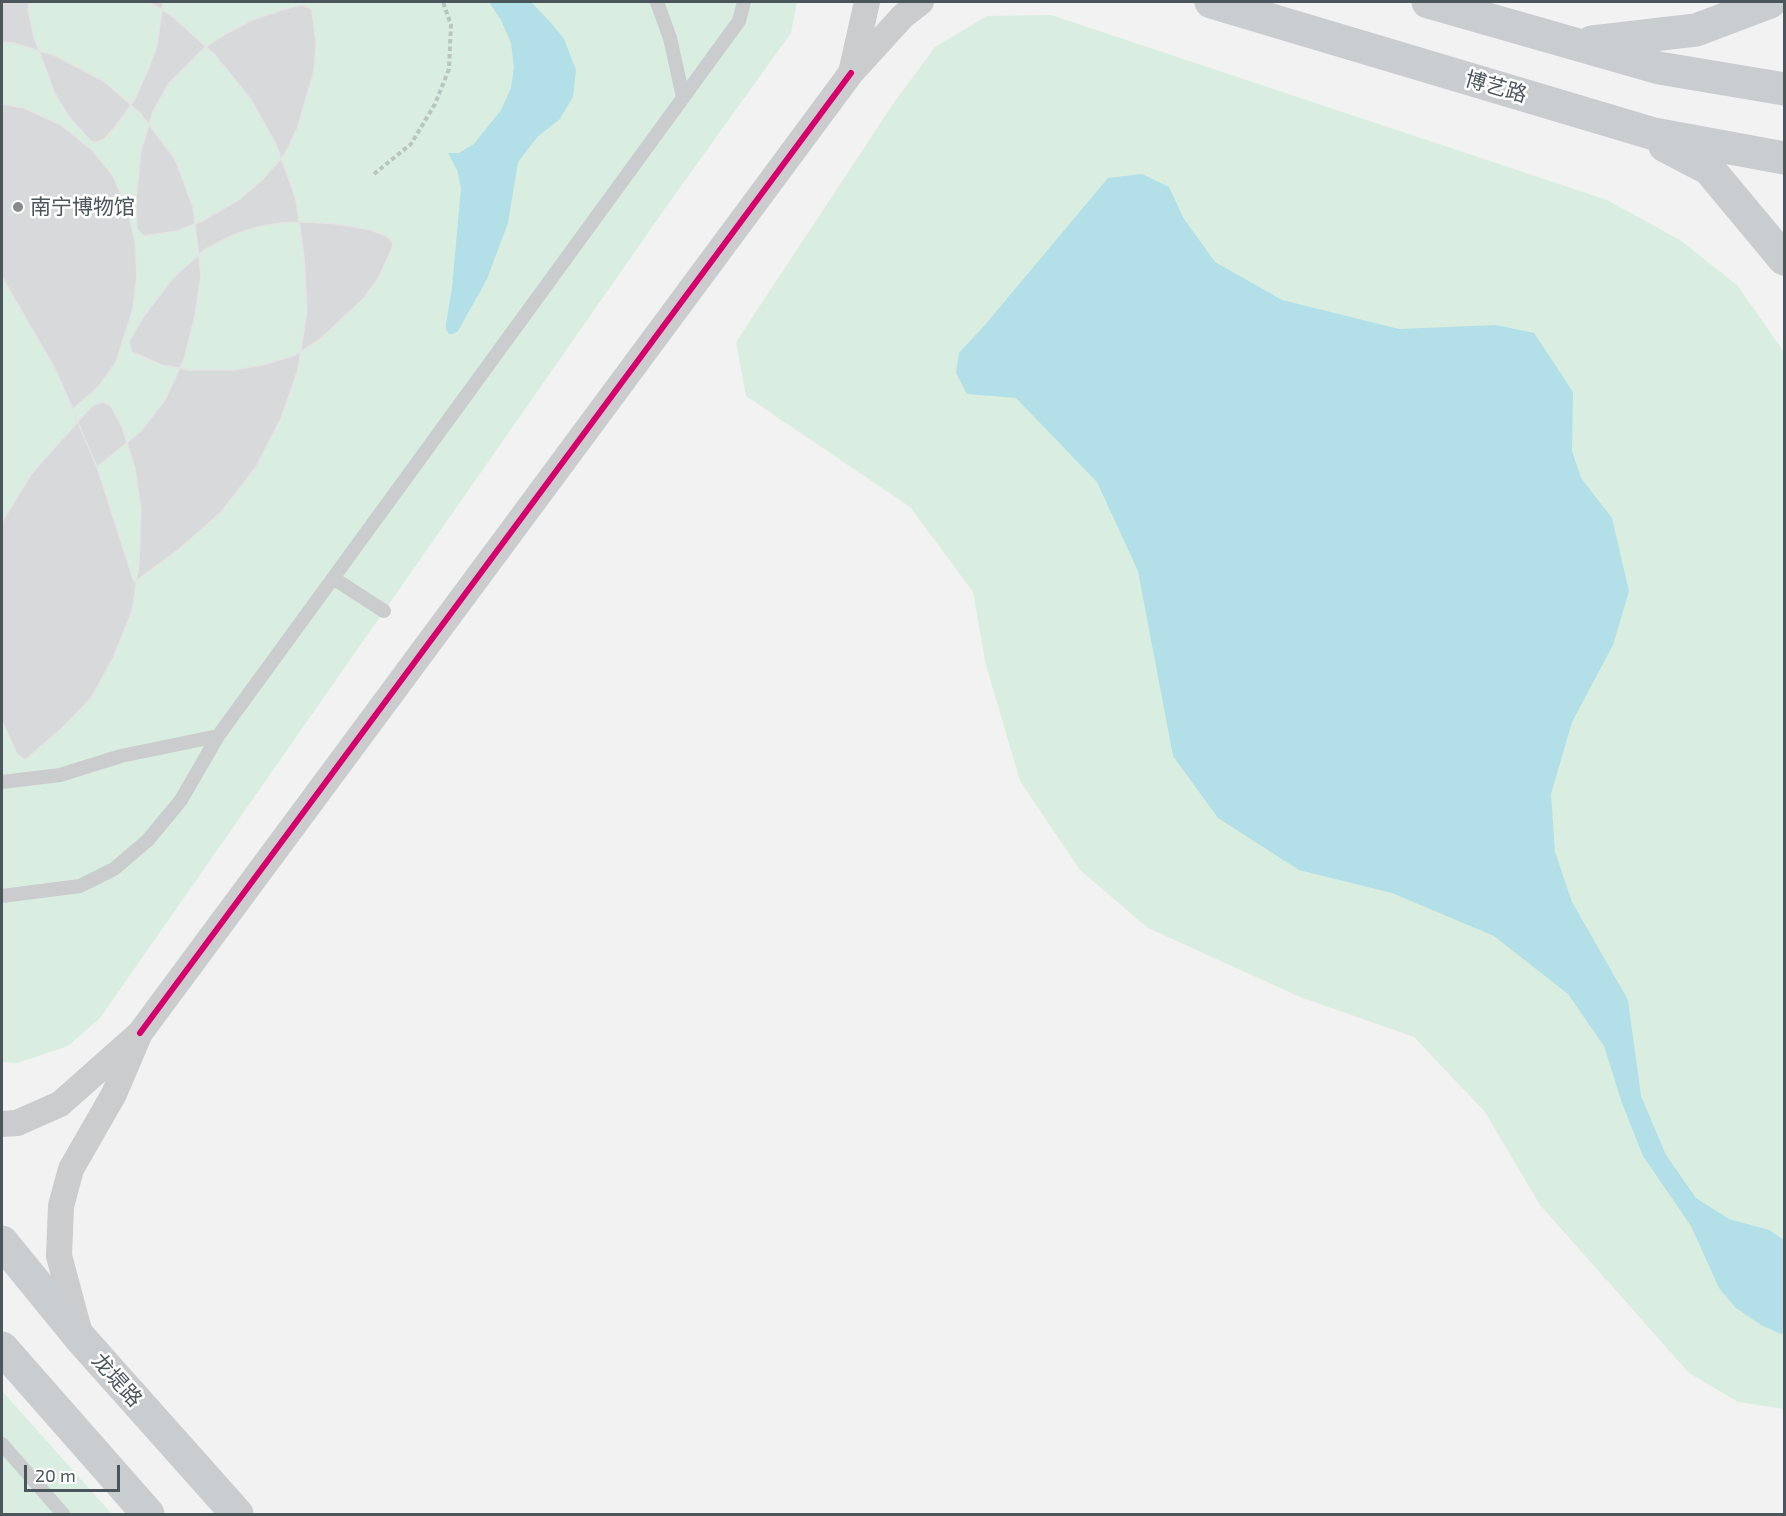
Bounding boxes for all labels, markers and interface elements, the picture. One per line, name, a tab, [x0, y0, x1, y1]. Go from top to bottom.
street label: 博艺路	[1462, 66, 1530, 108]
place label: 南宁博物馆	[30, 194, 135, 220]
marker: 南宁博物馆	[11, 200, 25, 214]
street label: 龙堤路	[87, 1348, 147, 1412]
scale bar	[27, 1453, 123, 1491]
text: 20 m	[35, 1464, 76, 1486]

